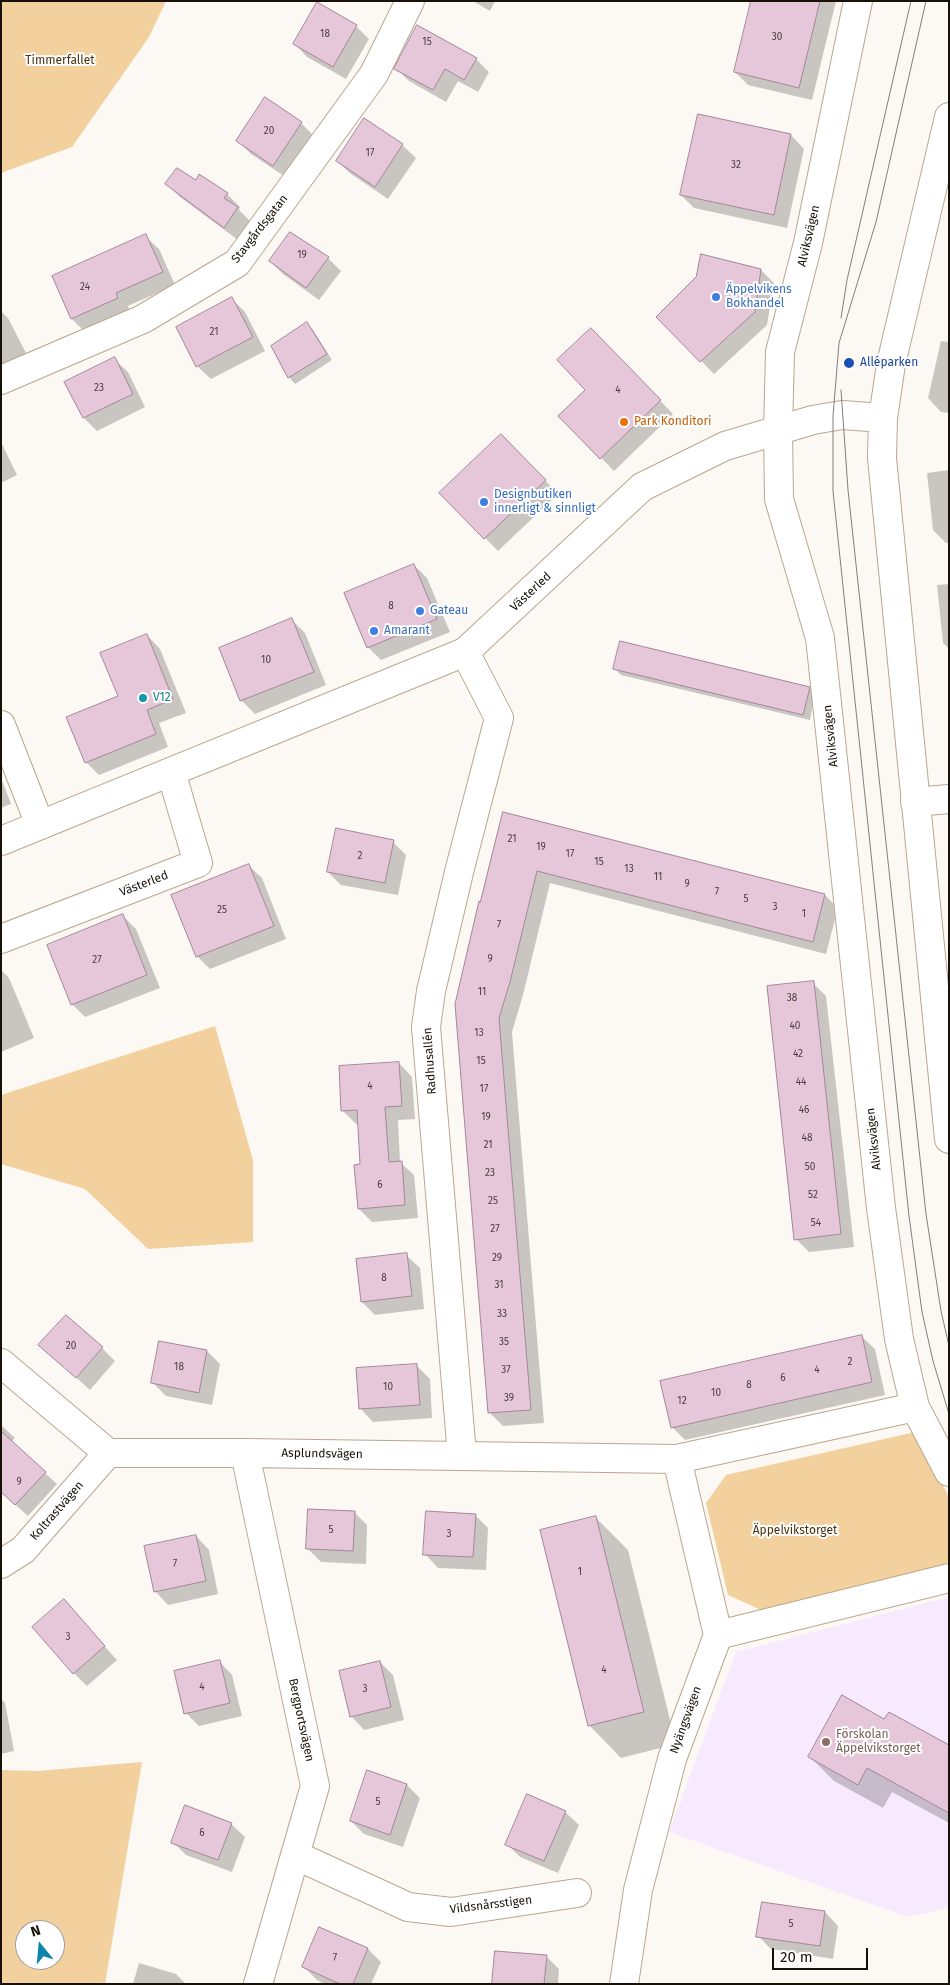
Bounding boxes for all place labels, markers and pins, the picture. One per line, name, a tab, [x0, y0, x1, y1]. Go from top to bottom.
place label: Äppelvikens Bokhandel	[726, 283, 792, 311]
marker: Äppelvikens Bokhandel	[710, 291, 722, 303]
marker: Alléparken	[842, 356, 856, 370]
place label: Alléparken	[860, 356, 918, 370]
place label: Park Konditori	[634, 415, 711, 429]
marker: Park Konditori	[618, 416, 630, 428]
place label: Designbutiken innerligt & sinnligt	[494, 488, 596, 516]
marker: Designbutiken innerligt & sinnligt	[478, 496, 490, 508]
place label: Gateau	[430, 604, 468, 618]
marker: Gateau	[414, 605, 426, 617]
place label: Amarant	[384, 624, 430, 638]
marker: Amarant	[368, 625, 380, 637]
place label: V12	[153, 691, 171, 705]
marker: V12	[137, 692, 149, 704]
place label: Förskolan Äppelvikstorget	[836, 1728, 921, 1756]
marker: Förskolan Äppelvikstorget	[820, 1736, 832, 1748]

